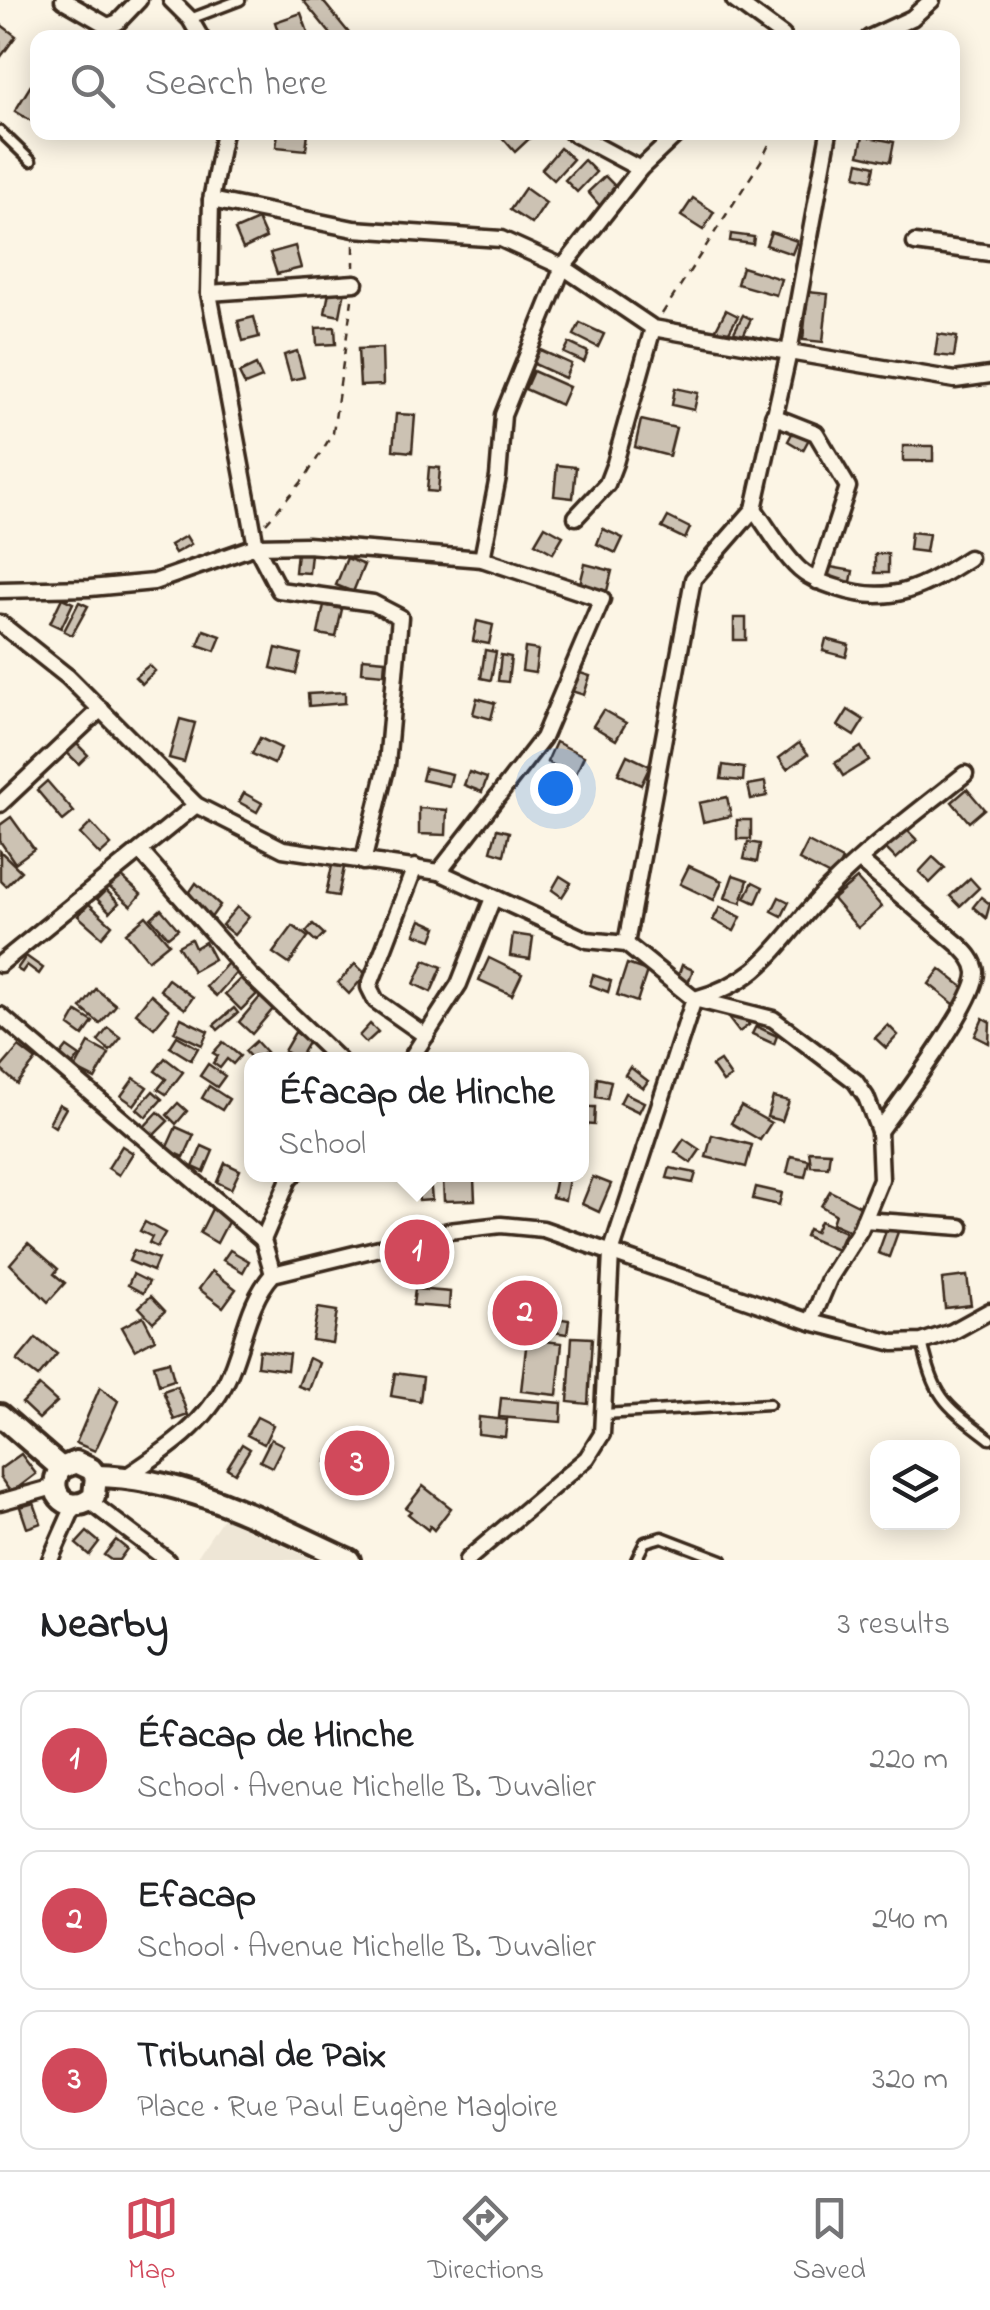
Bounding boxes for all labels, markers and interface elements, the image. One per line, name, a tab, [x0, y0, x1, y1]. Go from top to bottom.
search box	[30, 30, 960, 140]
text: Search here	[145, 57, 327, 113]
icon: search	[65, 58, 120, 113]
your location	[530, 763, 581, 814]
popup	[244, 1052, 589, 1182]
text: Éfacap de Hinche	[278, 1066, 555, 1122]
text: School	[278, 1122, 366, 1169]
pin: 1	[384, 1214, 450, 1290]
pin: 2	[492, 1276, 558, 1350]
pin: 3	[324, 1426, 390, 1500]
map controls	[870, 1440, 960, 1530]
button: layers	[870, 1440, 960, 1530]
text: Nearby	[40, 1595, 168, 1656]
text: 3 results	[838, 1602, 950, 1649]
text: Éfacap de Hinche	[137, 1709, 413, 1765]
text: 1	[69, 1737, 80, 1784]
text: 220 m	[870, 1737, 948, 1784]
text: School · Avenue Michelle B. Duvalier	[137, 1765, 596, 1812]
text: Efacap	[137, 1869, 256, 1925]
text: 2	[67, 1897, 82, 1944]
text: 240 m	[872, 1897, 948, 1944]
text: School · Avenue Michelle B. Duvalier	[137, 1925, 596, 1972]
text: Tribunal de Paix	[137, 2029, 386, 2085]
text: 3	[68, 2057, 81, 2104]
text: 320 m	[872, 2057, 948, 2104]
text: Place · Rue Paul Eugène Magloire	[137, 2085, 558, 2132]
tab: Map	[124, 2191, 179, 2292]
tab: Directions	[428, 2191, 544, 2292]
tab: Saved	[793, 2191, 866, 2292]

